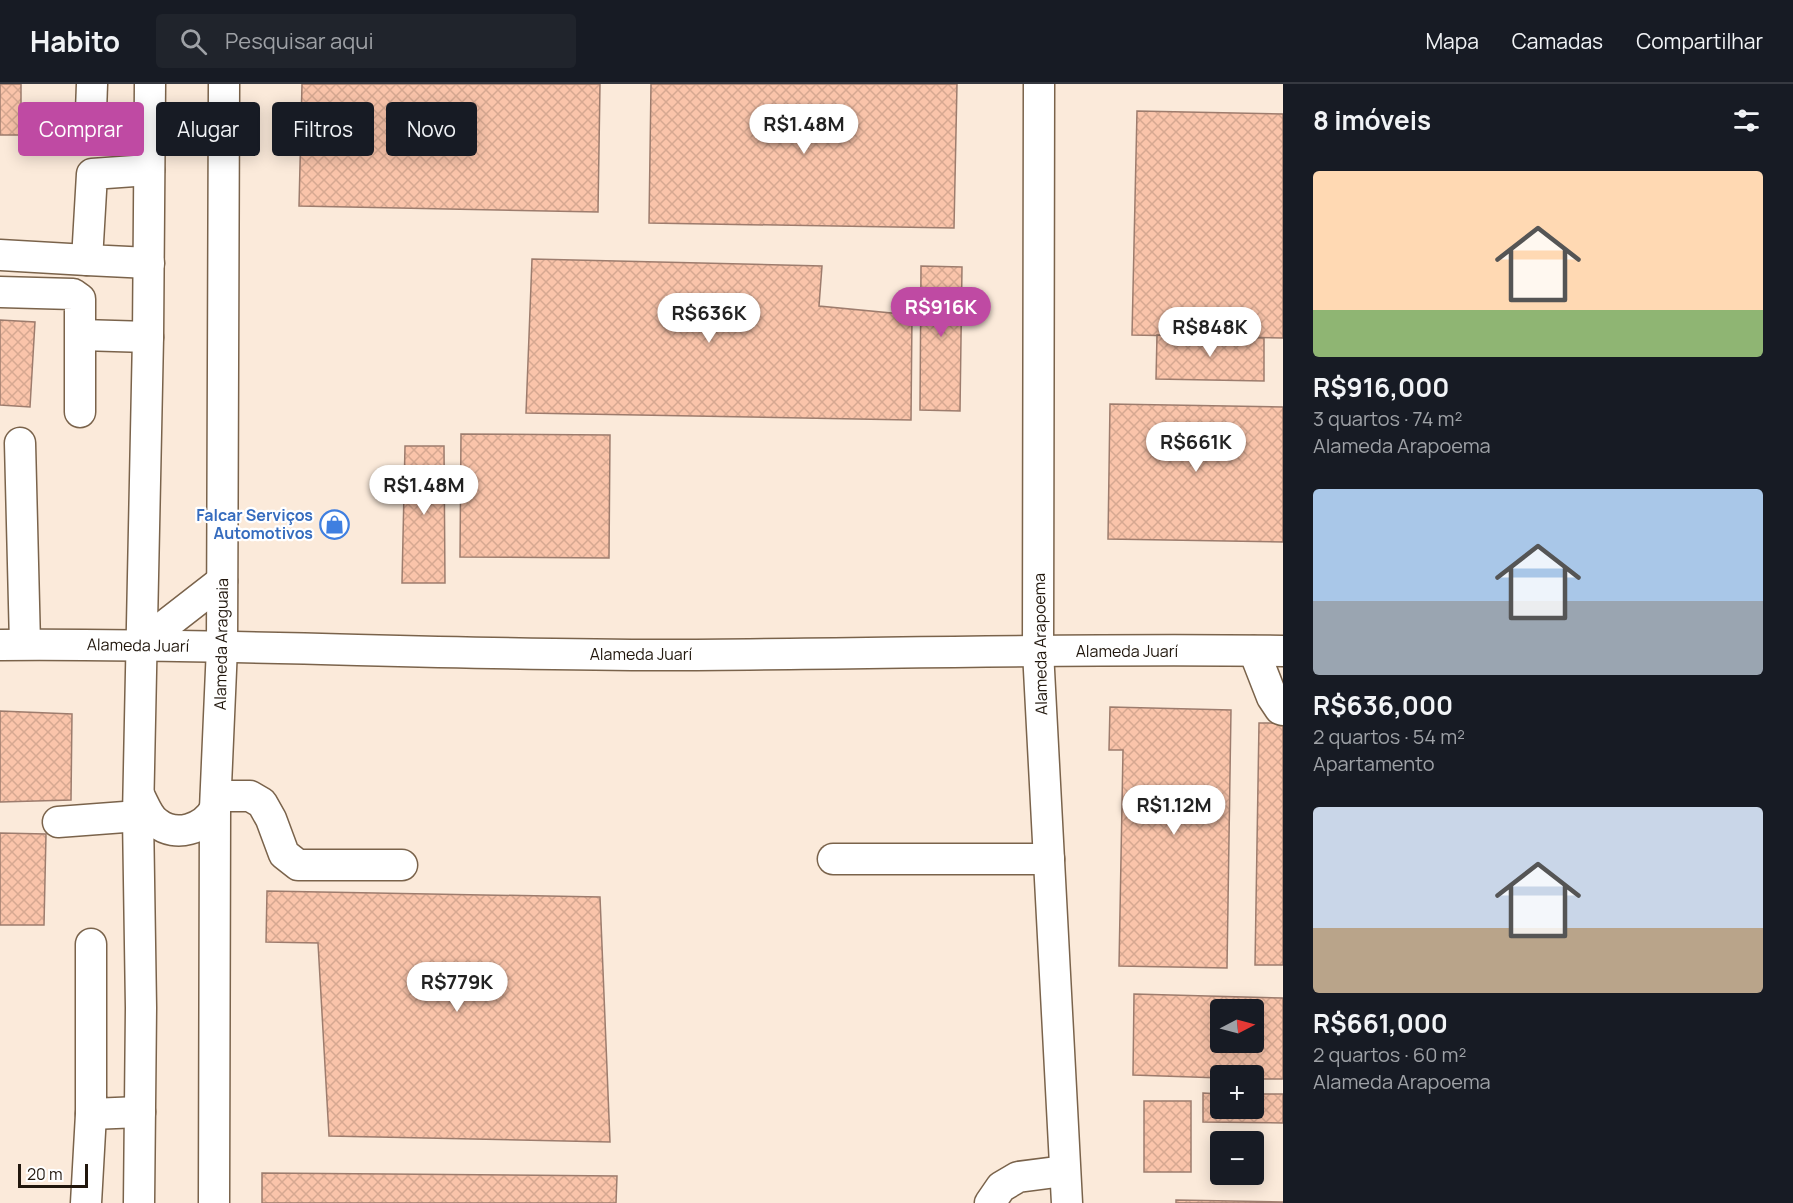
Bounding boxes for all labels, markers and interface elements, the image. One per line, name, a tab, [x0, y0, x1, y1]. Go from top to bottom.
search box	[156, 14, 576, 68]
text: Habito	[30, 22, 120, 60]
icon: search	[177, 25, 210, 58]
text: Pesquisar aqui	[225, 26, 374, 56]
text: Mapa	[1425, 27, 1479, 55]
text: Camadas	[1512, 27, 1603, 55]
text: Compartilhar	[1636, 27, 1763, 55]
chip: Comprar	[18, 102, 144, 156]
chip: Alugar	[156, 102, 260, 156]
chip: Filtros	[272, 102, 374, 156]
chip: Novo	[386, 102, 477, 156]
text: 8 imóveis	[1313, 102, 1431, 138]
pin: R$1.48M	[749, 104, 859, 155]
icon: filters	[1730, 104, 1763, 137]
text: R$1.48M	[763, 110, 845, 137]
icon: home	[1484, 210, 1592, 318]
pin: R$916K	[892, 287, 990, 338]
pin: R$636K	[660, 293, 758, 344]
text: R$916K	[905, 293, 977, 320]
text: R$636K	[671, 299, 747, 326]
pin: R$848K	[1161, 307, 1259, 358]
text: R$848K	[1172, 313, 1248, 340]
text: R$916,000	[1313, 369, 1449, 405]
text: 3 quartos · 74 m²	[1313, 405, 1462, 432]
pin: R$661K	[1147, 422, 1245, 473]
text: R$661K	[1160, 428, 1232, 455]
text: Alameda Arapoema	[1313, 432, 1491, 459]
pin: R$1.48M	[369, 465, 479, 516]
text: R$1.48M	[383, 471, 465, 498]
place label: Falcar Serviços Automotivos	[196, 504, 313, 544]
shop icon: Falcar Serviços Automotivos	[318, 508, 350, 540]
icon: home	[1484, 528, 1592, 636]
street label: Alameda Arapoema	[1028, 573, 1052, 715]
street label: Alameda Araguaia	[209, 578, 233, 710]
street label: Alameda Juarí	[87, 633, 190, 657]
street label: Alameda Juarí	[1076, 640, 1179, 662]
street label: Alameda Juarí	[590, 643, 693, 665]
text: R$636,000	[1313, 687, 1453, 723]
text: 2 quartos · 54 m²	[1313, 723, 1465, 750]
text: Apartamento	[1313, 750, 1435, 777]
pin: R$1.12M	[1119, 785, 1229, 836]
text: R$1.12M	[1136, 791, 1212, 818]
icon: home	[1484, 846, 1592, 954]
pin: R$779K	[408, 962, 506, 1013]
text: R$779K	[421, 968, 493, 995]
north arrow	[1210, 999, 1264, 1053]
map controls	[1210, 999, 1264, 1185]
text: R$661,000	[1313, 1005, 1448, 1041]
text: 2 quartos · 60 m²	[1313, 1041, 1466, 1068]
button: +	[1210, 1065, 1264, 1119]
text: Alameda Arapoema	[1313, 1068, 1491, 1095]
button: −	[1210, 1131, 1264, 1185]
scale bar	[18, 1161, 88, 1188]
text: 20 m	[27, 1163, 63, 1185]

